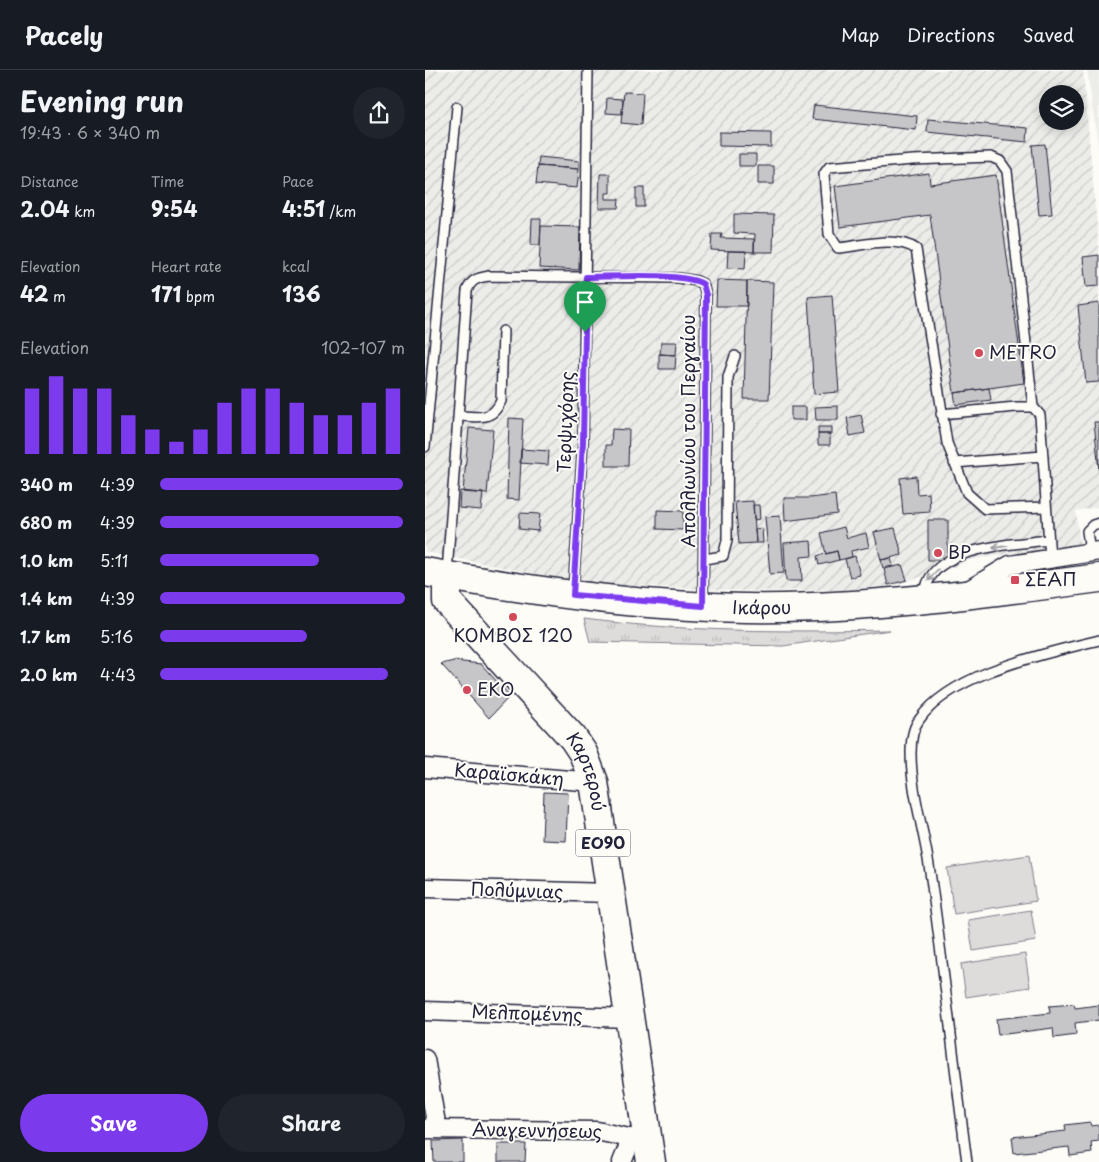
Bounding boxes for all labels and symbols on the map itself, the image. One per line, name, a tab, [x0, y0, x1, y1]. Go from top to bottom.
pin	[564, 281, 606, 332]
street label: Απολλωνίου του Περγαίου	[674, 315, 701, 547]
place label: METRO	[989, 338, 1057, 365]
marker: METRO	[973, 347, 985, 359]
street label: Τερψιχόρης	[549, 371, 580, 473]
place label: BP	[948, 538, 971, 565]
one-way arrow	[993, 542, 1009, 552]
marker: BP	[932, 547, 944, 559]
place label: ΣΕΑΠ	[1025, 565, 1077, 592]
one-way arrow	[928, 568, 939, 581]
marker: ΣΕΑΠ	[1009, 574, 1021, 586]
street label: Ικάρου	[732, 593, 791, 620]
marker: ΚΟΜΒΟΣ 120	[507, 611, 519, 623]
place label: ΚΟΜΒΟΣ 120	[453, 621, 573, 648]
place label: EKO	[477, 675, 514, 702]
marker: EKO	[461, 684, 473, 696]
street label: Καρτερού	[560, 726, 613, 813]
street label: Καραϊσκάκη	[453, 755, 565, 792]
road number: ΕΟ90	[575, 830, 631, 856]
street label: Πολύμνιας	[470, 874, 564, 905]
street label: Μελπομένης	[471, 997, 583, 1028]
street label: Αναγεννήσεως	[472, 1115, 602, 1144]

